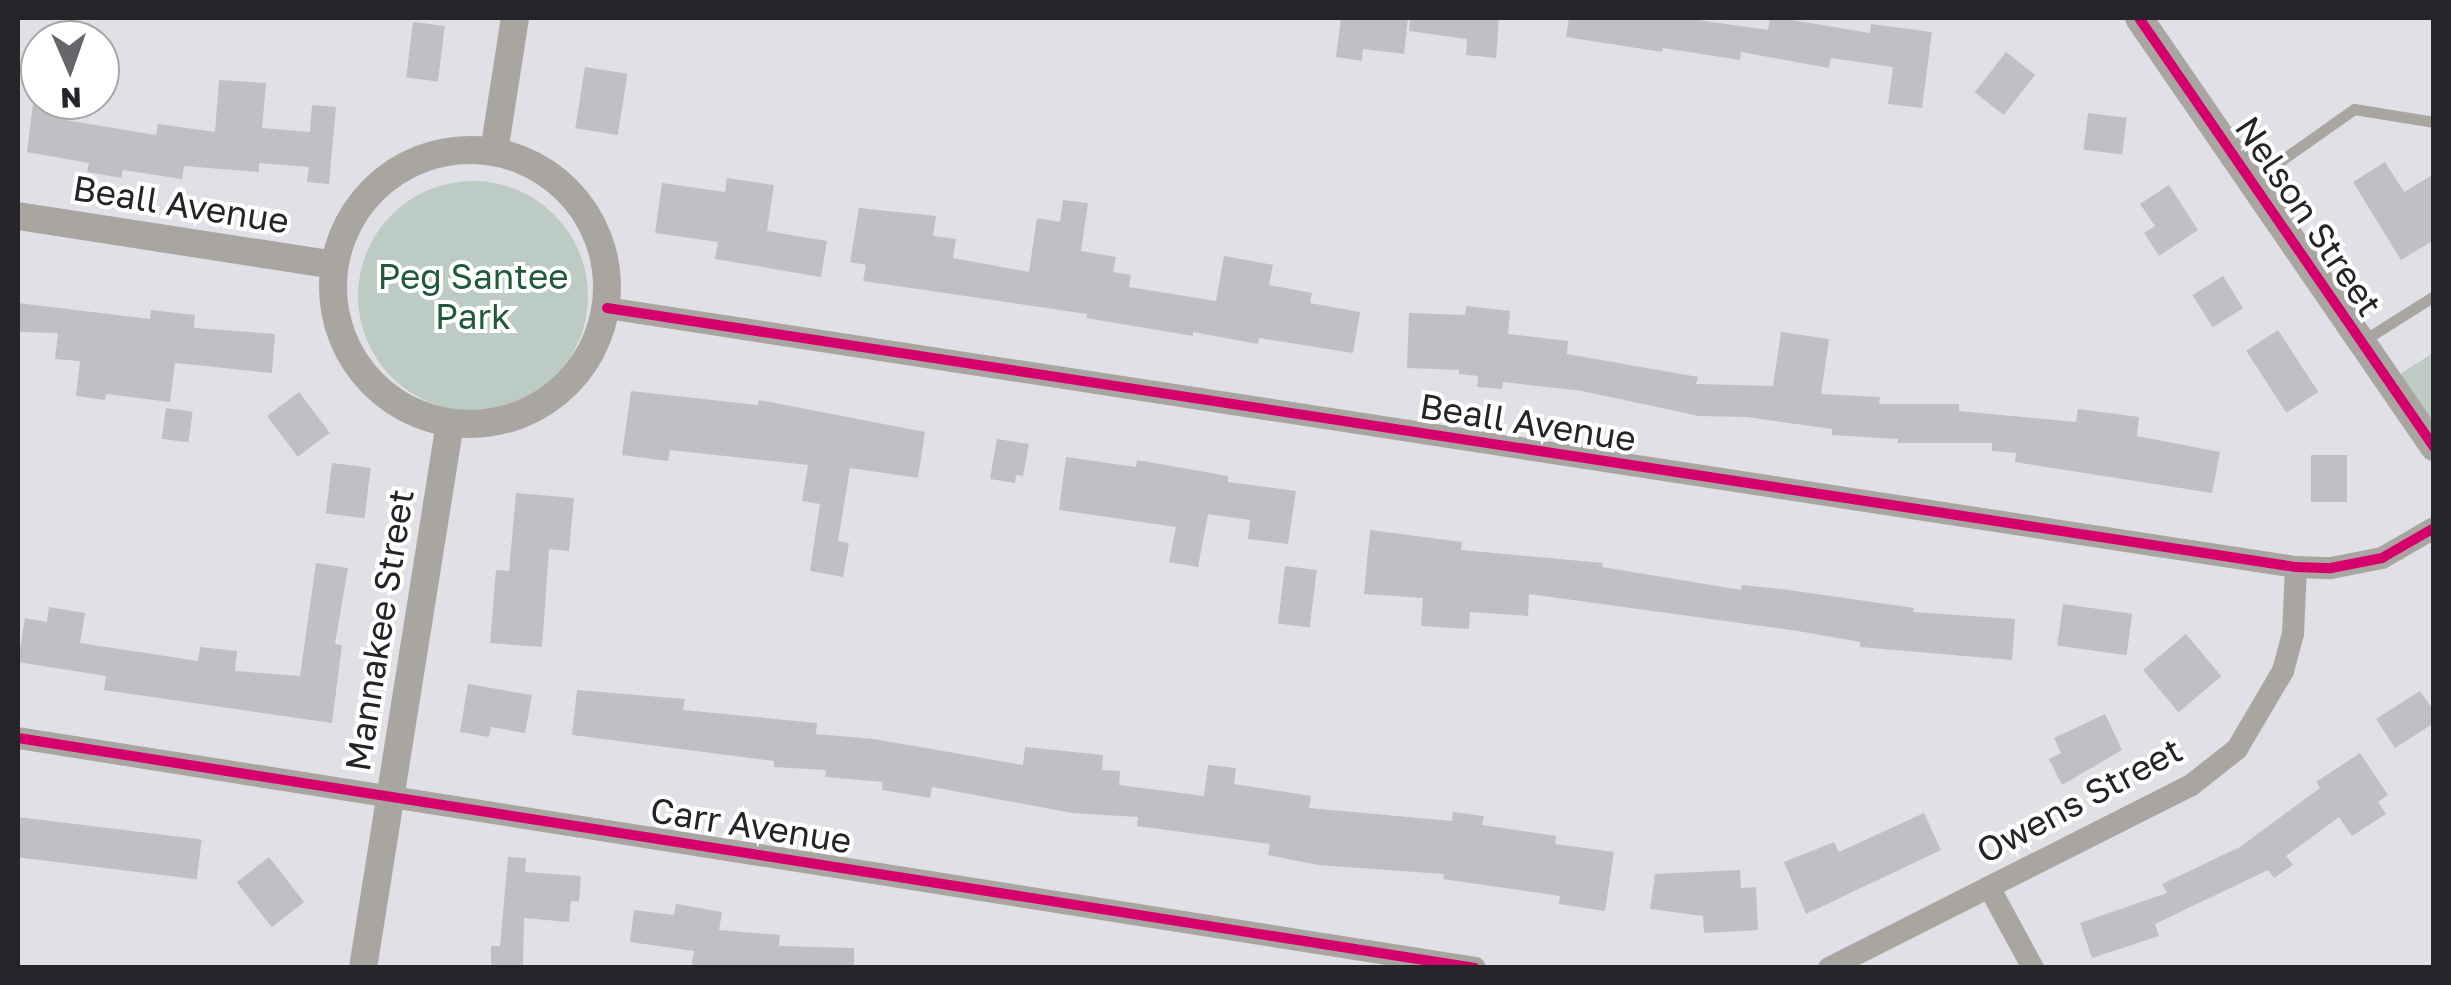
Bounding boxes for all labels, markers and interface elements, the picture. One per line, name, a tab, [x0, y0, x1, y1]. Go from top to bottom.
north arrow	[20, 20, 120, 120]
text: N	[60, 82, 82, 115]
street label: Nelson Street	[2227, 108, 2391, 324]
street label: Beall Avenue	[70, 166, 292, 242]
park label: Peg Santee Park	[377, 255, 569, 337]
street label: Beall Avenue	[1417, 384, 1639, 460]
street label: Mannakee Street	[336, 486, 422, 774]
street label: Owens Street	[1969, 728, 2189, 872]
street label: Carr Avenue	[647, 788, 855, 862]

